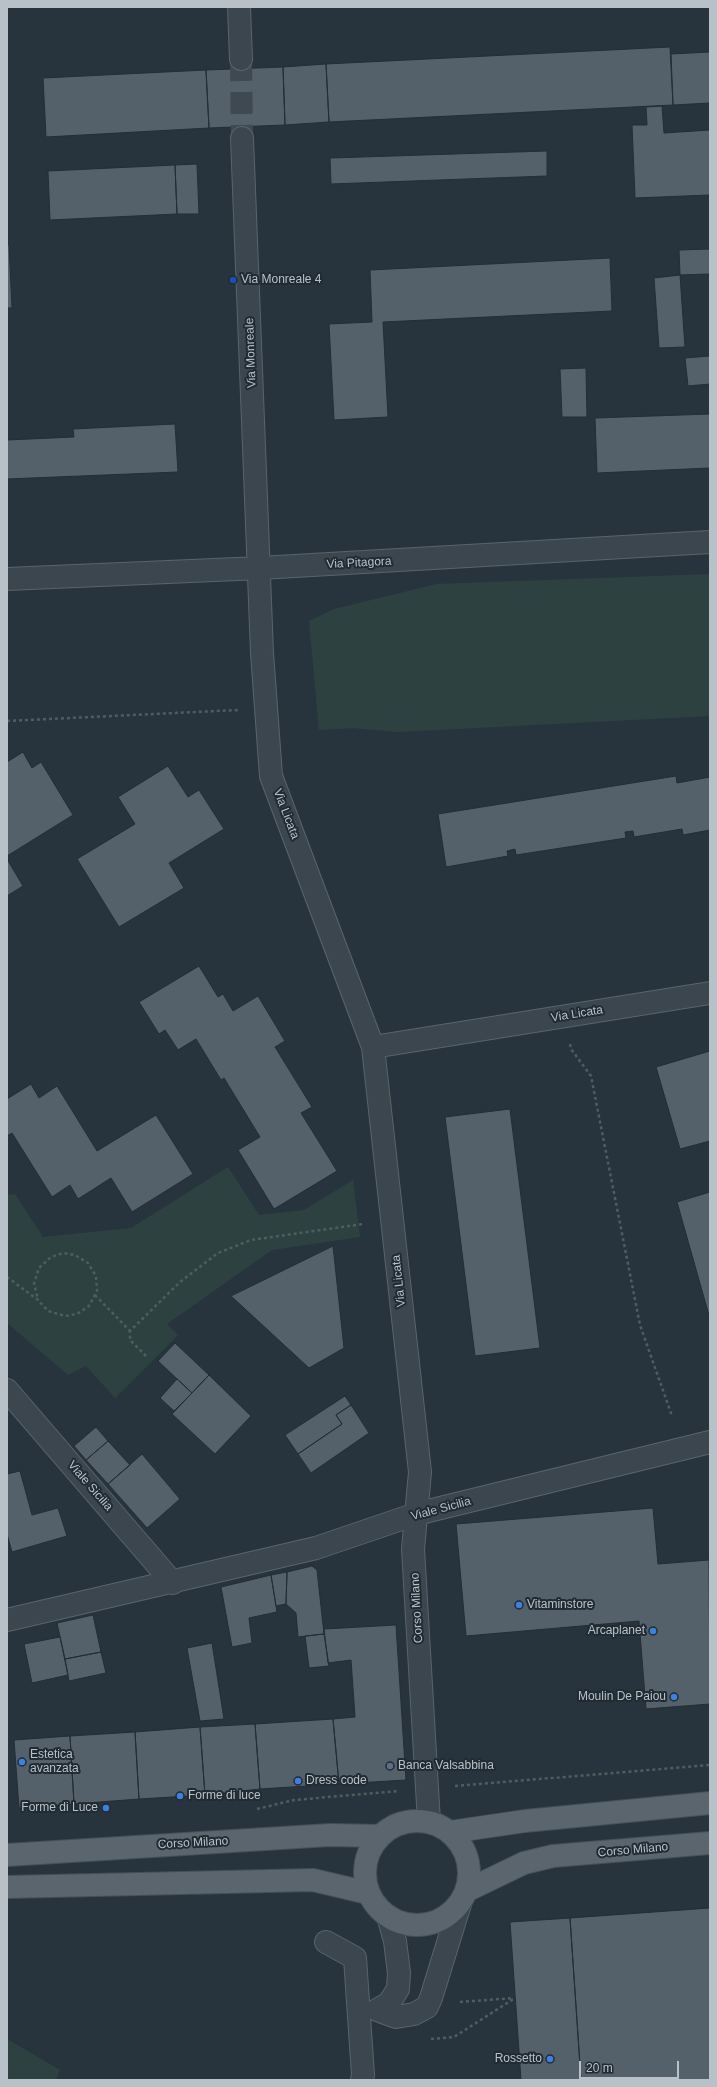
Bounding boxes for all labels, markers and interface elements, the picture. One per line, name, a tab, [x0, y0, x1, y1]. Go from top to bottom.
place label: Via Monreale 4	[241, 273, 321, 287]
marker: Via Monreale 4	[228, 275, 238, 285]
street label: Via Monreale	[243, 318, 259, 388]
street label: Via Pitagora	[326, 554, 392, 572]
street label: Via Licata	[270, 787, 302, 841]
street label: Via Licata	[550, 1003, 604, 1025]
street label: Via Licata	[389, 1254, 409, 1308]
street label: Viale Sicilia	[65, 1458, 115, 1514]
street label: Viale Sicilia	[410, 1494, 472, 1524]
street label: Corso Milano	[408, 1572, 426, 1644]
place label: Vitaminstore	[527, 1598, 593, 1612]
marker: Vitaminstore	[514, 1600, 524, 1610]
place label: Arcaplanet	[588, 1624, 645, 1638]
marker: Arcaplanet	[648, 1626, 658, 1636]
place label: Moulin De Paiou	[578, 1690, 666, 1704]
marker: Moulin De Paiou	[669, 1692, 679, 1702]
place label: Estetica avanzata	[30, 1748, 79, 1776]
marker: Estetica avanzata	[17, 1757, 27, 1767]
place label: Banca Valsabbina	[398, 1759, 494, 1773]
marker: Banca Valsabbina	[385, 1761, 395, 1771]
place label: Dress code	[306, 1774, 367, 1788]
marker: Dress code	[293, 1776, 303, 1786]
place label: Forme di luce	[188, 1789, 261, 1803]
marker: Forme di luce	[175, 1791, 185, 1801]
place label: Forme di Luce	[21, 1801, 98, 1815]
marker: Forme di Luce	[101, 1803, 111, 1813]
street label: Corso Milano	[157, 1834, 229, 1852]
street label: Corso Milano	[597, 1840, 669, 1860]
place label: Rossetto	[495, 2052, 542, 2066]
scale bar	[581, 2053, 681, 2079]
marker: Rossetto	[545, 2054, 555, 2064]
text: 20 m	[586, 2061, 613, 2075]

